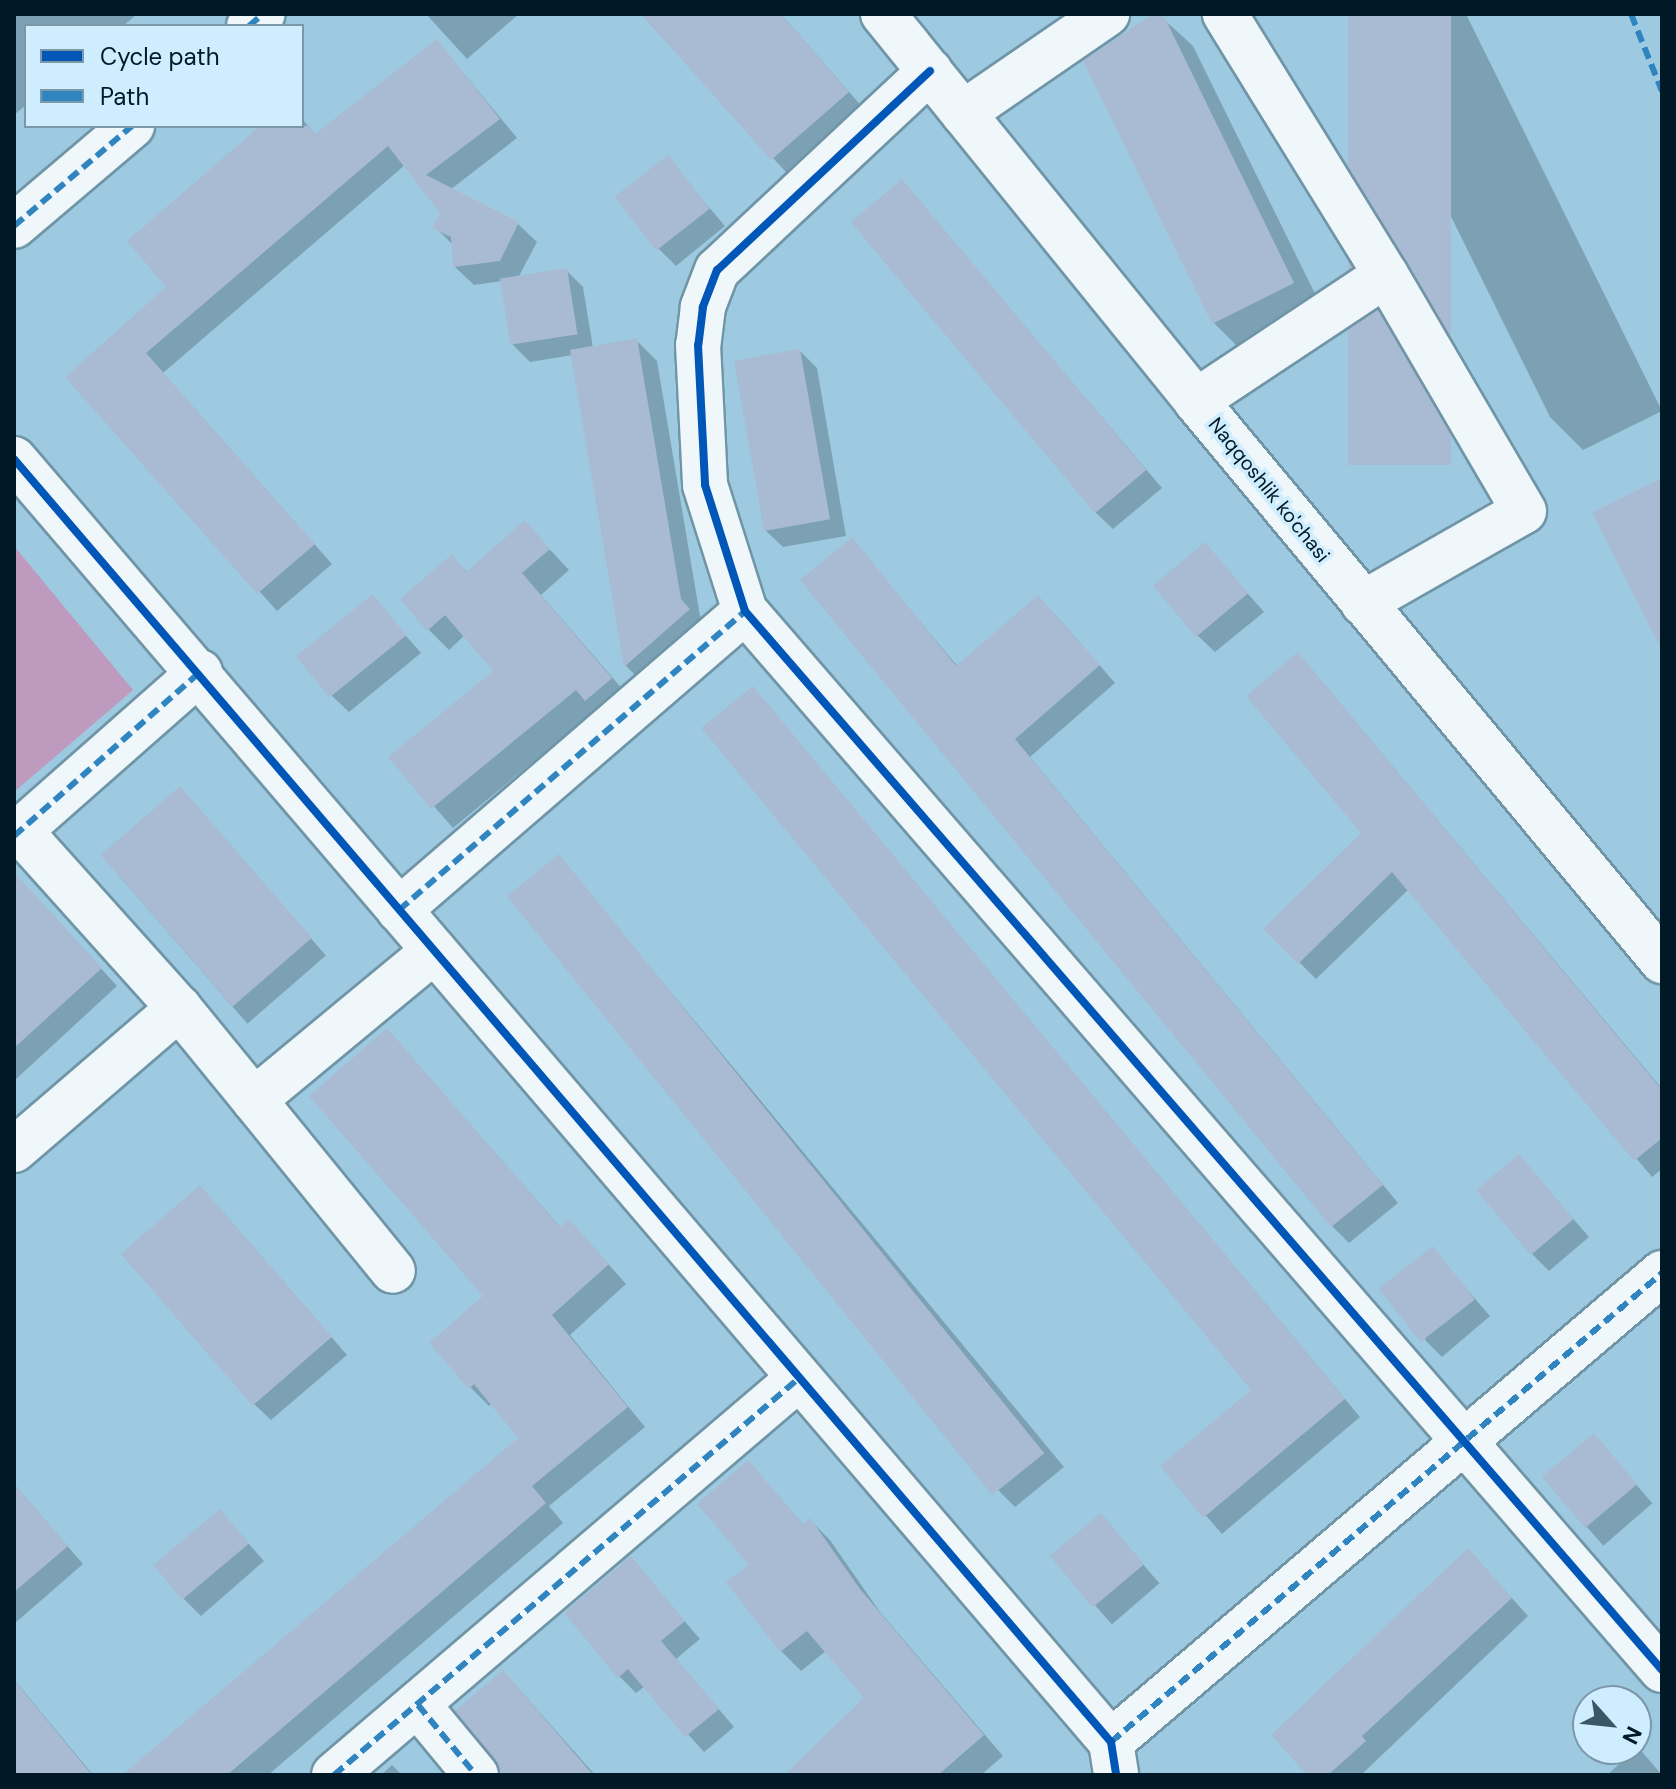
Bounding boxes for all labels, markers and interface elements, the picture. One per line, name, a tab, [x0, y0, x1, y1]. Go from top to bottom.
legend	[24, 24, 304, 128]
text: Cycle path	[100, 41, 219, 72]
text: Path	[100, 81, 149, 112]
street label: Naqqoshlik ko'chasi	[1203, 413, 1335, 567]
north arrow	[1572, 1685, 1652, 1765]
text: N	[1615, 1721, 1649, 1749]

